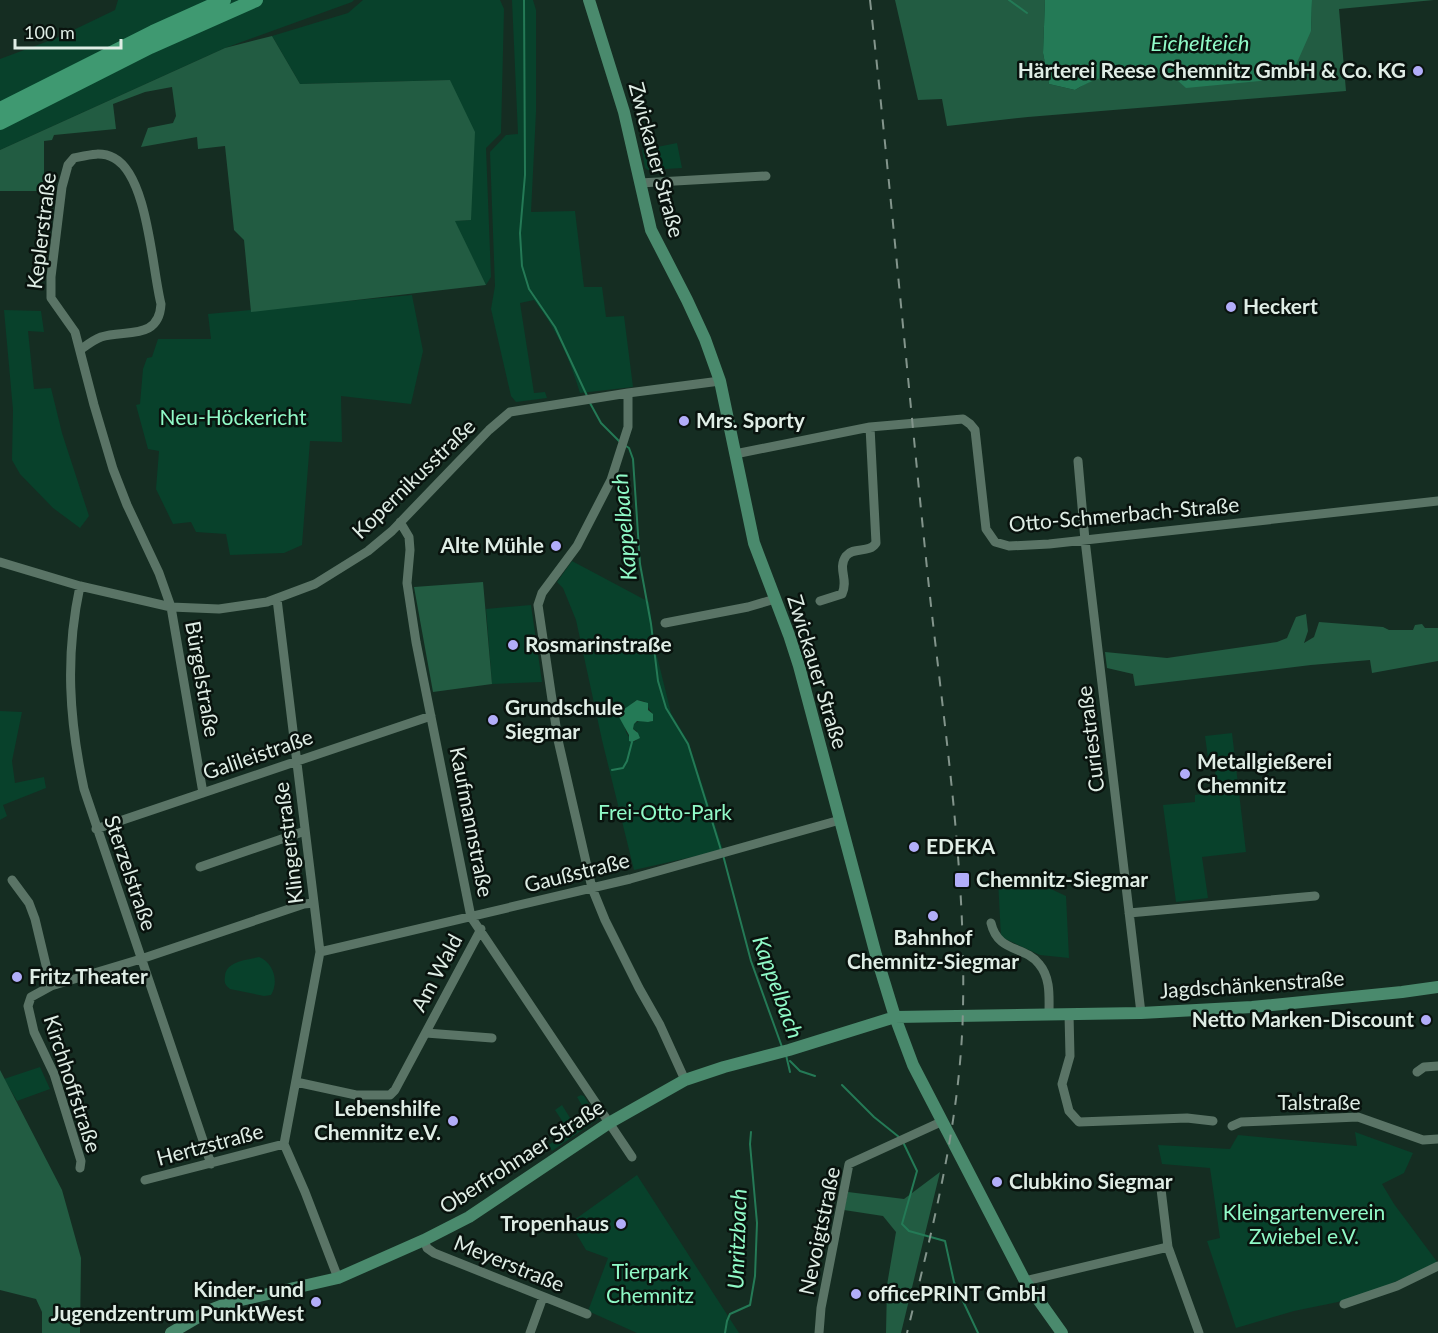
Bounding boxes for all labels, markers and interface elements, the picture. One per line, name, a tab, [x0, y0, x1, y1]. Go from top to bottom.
scale bar	[15, 12, 122, 50]
text: 100 m	[24, 21, 75, 43]
water label: Eichelteich	[1151, 29, 1249, 56]
place label: Härterei Reese Chemnitz GmbH & Co. KG	[1018, 57, 1406, 82]
marker: Härterei Reese Chemnitz GmbH & Co. KG	[1411, 64, 1425, 78]
street label: Zwickauer Straße	[625, 79, 690, 240]
street label: Keplerstraße	[21, 171, 60, 291]
place label: Heckert	[1243, 293, 1318, 318]
marker: Heckert	[1224, 300, 1238, 314]
park label: Neu-Höckericht	[160, 404, 307, 429]
place label: Mrs. Sporty	[696, 407, 806, 432]
street label: Kopernikusstraße	[346, 413, 480, 543]
marker: Mrs. Sporty	[677, 414, 691, 428]
water label: Kappelbach	[605, 472, 642, 582]
street label: Otto-Schmerbach-Straße	[1008, 491, 1240, 536]
place label: Alte Mühle	[439, 532, 544, 557]
marker: Alte Mühle	[549, 539, 563, 553]
street label: Zwickauer Straße	[783, 592, 854, 752]
street label: Bürgelstraße	[181, 619, 226, 739]
place label: Rosmarinstraße	[525, 631, 672, 656]
marker: Rosmarinstraße	[506, 638, 520, 652]
street label: Curiestraße	[1071, 684, 1108, 794]
place label: Grundschule Siegmar	[505, 694, 623, 743]
marker: Grundschule Siegmar	[486, 713, 500, 727]
street label: Galileistraße	[199, 723, 316, 784]
street label: Kaufmannstraße	[446, 745, 499, 899]
place label: Metallgießerei Chemnitz	[1197, 748, 1332, 797]
marker: Metallgießerei Chemnitz	[1178, 767, 1192, 781]
street label: Klingerstraße	[268, 781, 307, 906]
park label: Frei-Otto-Park	[598, 799, 732, 824]
street label: Sterzelstraße	[100, 812, 163, 933]
place label: EDEKA	[926, 833, 996, 858]
marker: EDEKA	[907, 840, 921, 854]
street label: Gaußstraße	[522, 846, 632, 897]
place label: Chemnitz-Siegmar	[976, 866, 1148, 891]
marker: Chemnitz-Siegmar	[953, 871, 971, 889]
marker: Bahnhof Chemnitz-Siegmar	[926, 909, 940, 923]
place label: Bahnhof Chemnitz-Siegmar	[847, 924, 1019, 973]
street label: Am Wald	[405, 929, 466, 1015]
water label: Kappelbach	[747, 932, 810, 1042]
place label: Fritz Theater	[29, 963, 148, 988]
street label: Jagdschänkenstraße	[1159, 965, 1345, 1002]
marker: Fritz Theater	[10, 970, 24, 984]
place label: Netto Marken-Discount	[1192, 1006, 1414, 1031]
street label: Kirchhoffstraße	[39, 1012, 107, 1155]
marker: Netto Marken-Discount	[1419, 1013, 1433, 1027]
street label: Talstraße	[1277, 1089, 1361, 1114]
street label: Oberfrohnaer Straße	[434, 1093, 608, 1218]
place label: Lebenshilfe Chemnitz e.V.	[314, 1095, 441, 1144]
marker: Lebenshilfe Chemnitz e.V.	[446, 1114, 460, 1128]
street label: Hertzstraße	[154, 1117, 266, 1170]
street label: Nevoigtstraße	[793, 1164, 844, 1297]
place label: Clubkino Siegmar	[1009, 1168, 1173, 1193]
marker: Clubkino Siegmar	[990, 1175, 1004, 1189]
water label: Unritzbach	[721, 1188, 752, 1290]
park label: Kleingartenverein Zwiebel e.V.	[1223, 1199, 1385, 1248]
place label: Tropenhaus	[500, 1210, 609, 1235]
marker: Tropenhaus	[614, 1217, 628, 1231]
street label: Meyerstraße	[451, 1229, 568, 1296]
park label: Tierpark Chemnitz	[606, 1258, 694, 1307]
place label: Kinder- und Jugendzentrum PunktWest	[51, 1276, 304, 1325]
place label: officePRINT GmbH	[868, 1280, 1047, 1305]
marker: officePRINT GmbH	[849, 1287, 863, 1301]
marker: Kinder- und Jugendzentrum PunktWest	[309, 1295, 323, 1309]

